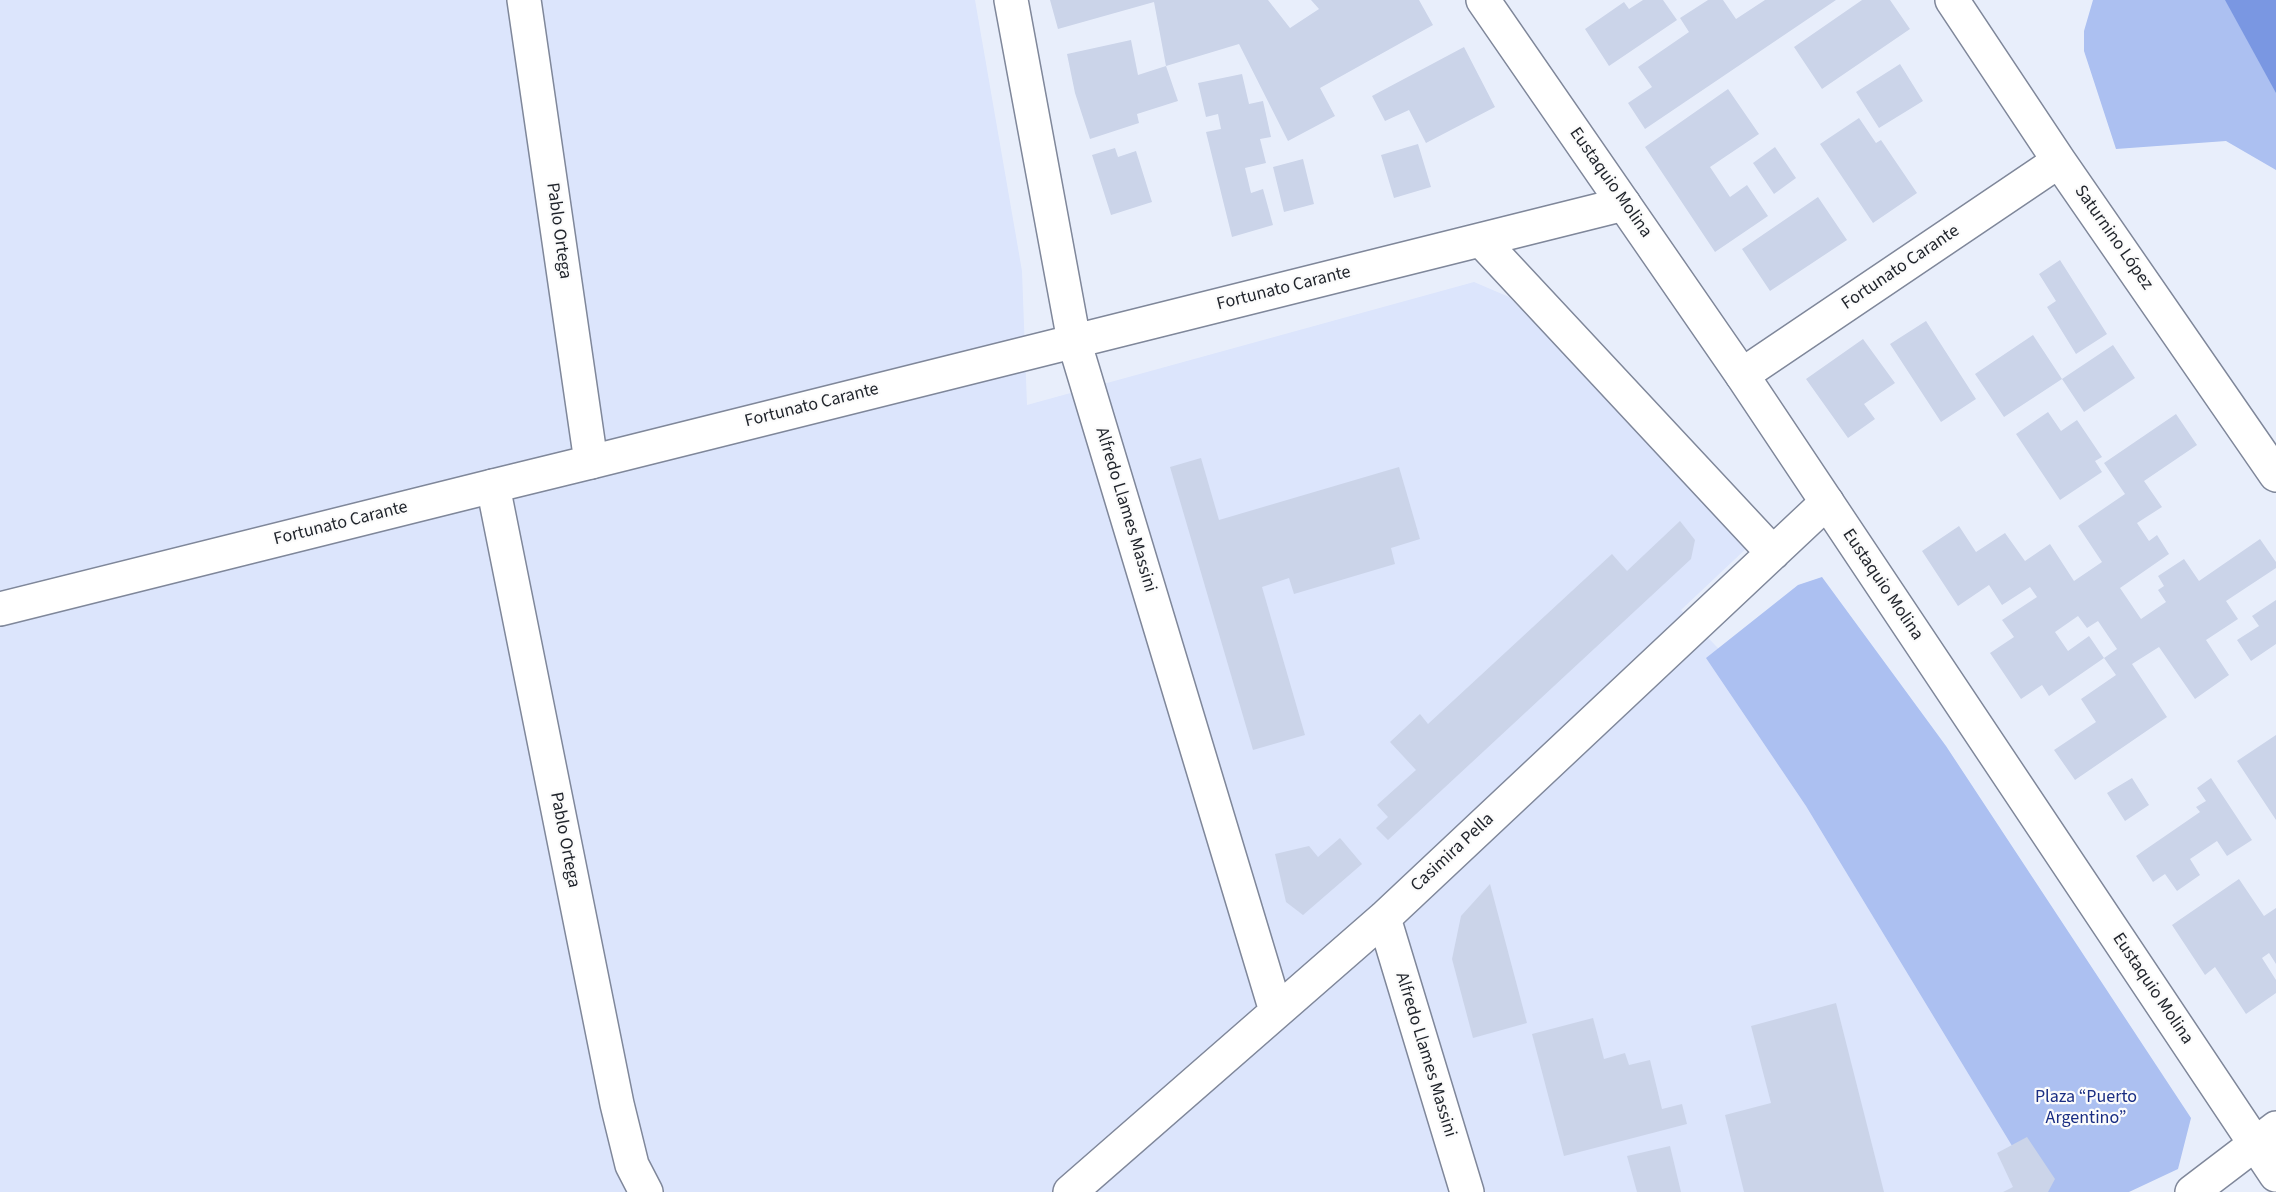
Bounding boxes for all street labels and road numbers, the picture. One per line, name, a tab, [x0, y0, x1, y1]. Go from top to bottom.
street label: Eustaquio Molina	[1564, 124, 1656, 242]
street label: Pablo Ortega	[541, 181, 575, 281]
street label: Saturnino López	[2069, 181, 2157, 295]
street label: Fortunato Carante	[1838, 221, 1964, 315]
street label: Fortunato Carante	[1215, 262, 1353, 316]
street label: Fortunato Carante	[743, 379, 881, 433]
street label: Alfredo Llames Massini	[1090, 425, 1160, 595]
street label: Fortunato Carante	[272, 497, 410, 551]
street label: Eustaquio Molina	[1837, 525, 1927, 645]
street label: Pablo Ortega	[544, 790, 584, 890]
street label: Casimira Pella	[1407, 809, 1499, 897]
street label: Eustaquio Molina	[2107, 929, 2197, 1049]
street label: Alfredo Llames Massini	[1390, 970, 1460, 1140]

